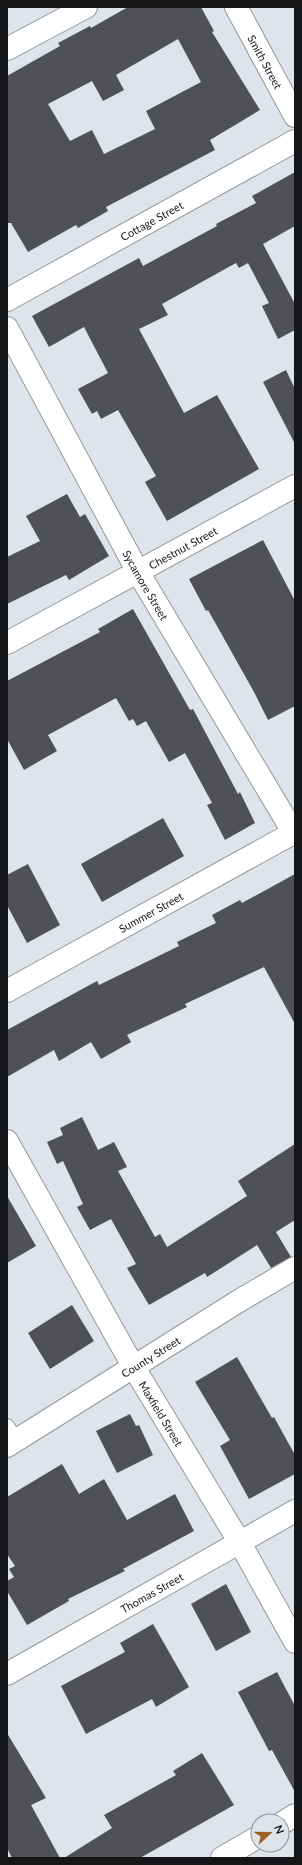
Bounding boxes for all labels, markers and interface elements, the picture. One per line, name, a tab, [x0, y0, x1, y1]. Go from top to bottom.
street label: Smith Street	[246, 32, 285, 91]
street label: Cottage Street	[118, 198, 185, 243]
street label: Chestnut Street	[146, 523, 219, 571]
street label: Sycamore Street	[121, 548, 171, 622]
street label: Summer Street	[116, 889, 185, 935]
street label: County Street	[118, 1333, 182, 1380]
street label: Maxfield Street	[137, 1378, 186, 1448]
street label: Thomas Street	[118, 1569, 185, 1615]
north arrow	[250, 1813, 290, 1853]
text: N	[272, 1823, 287, 1836]

